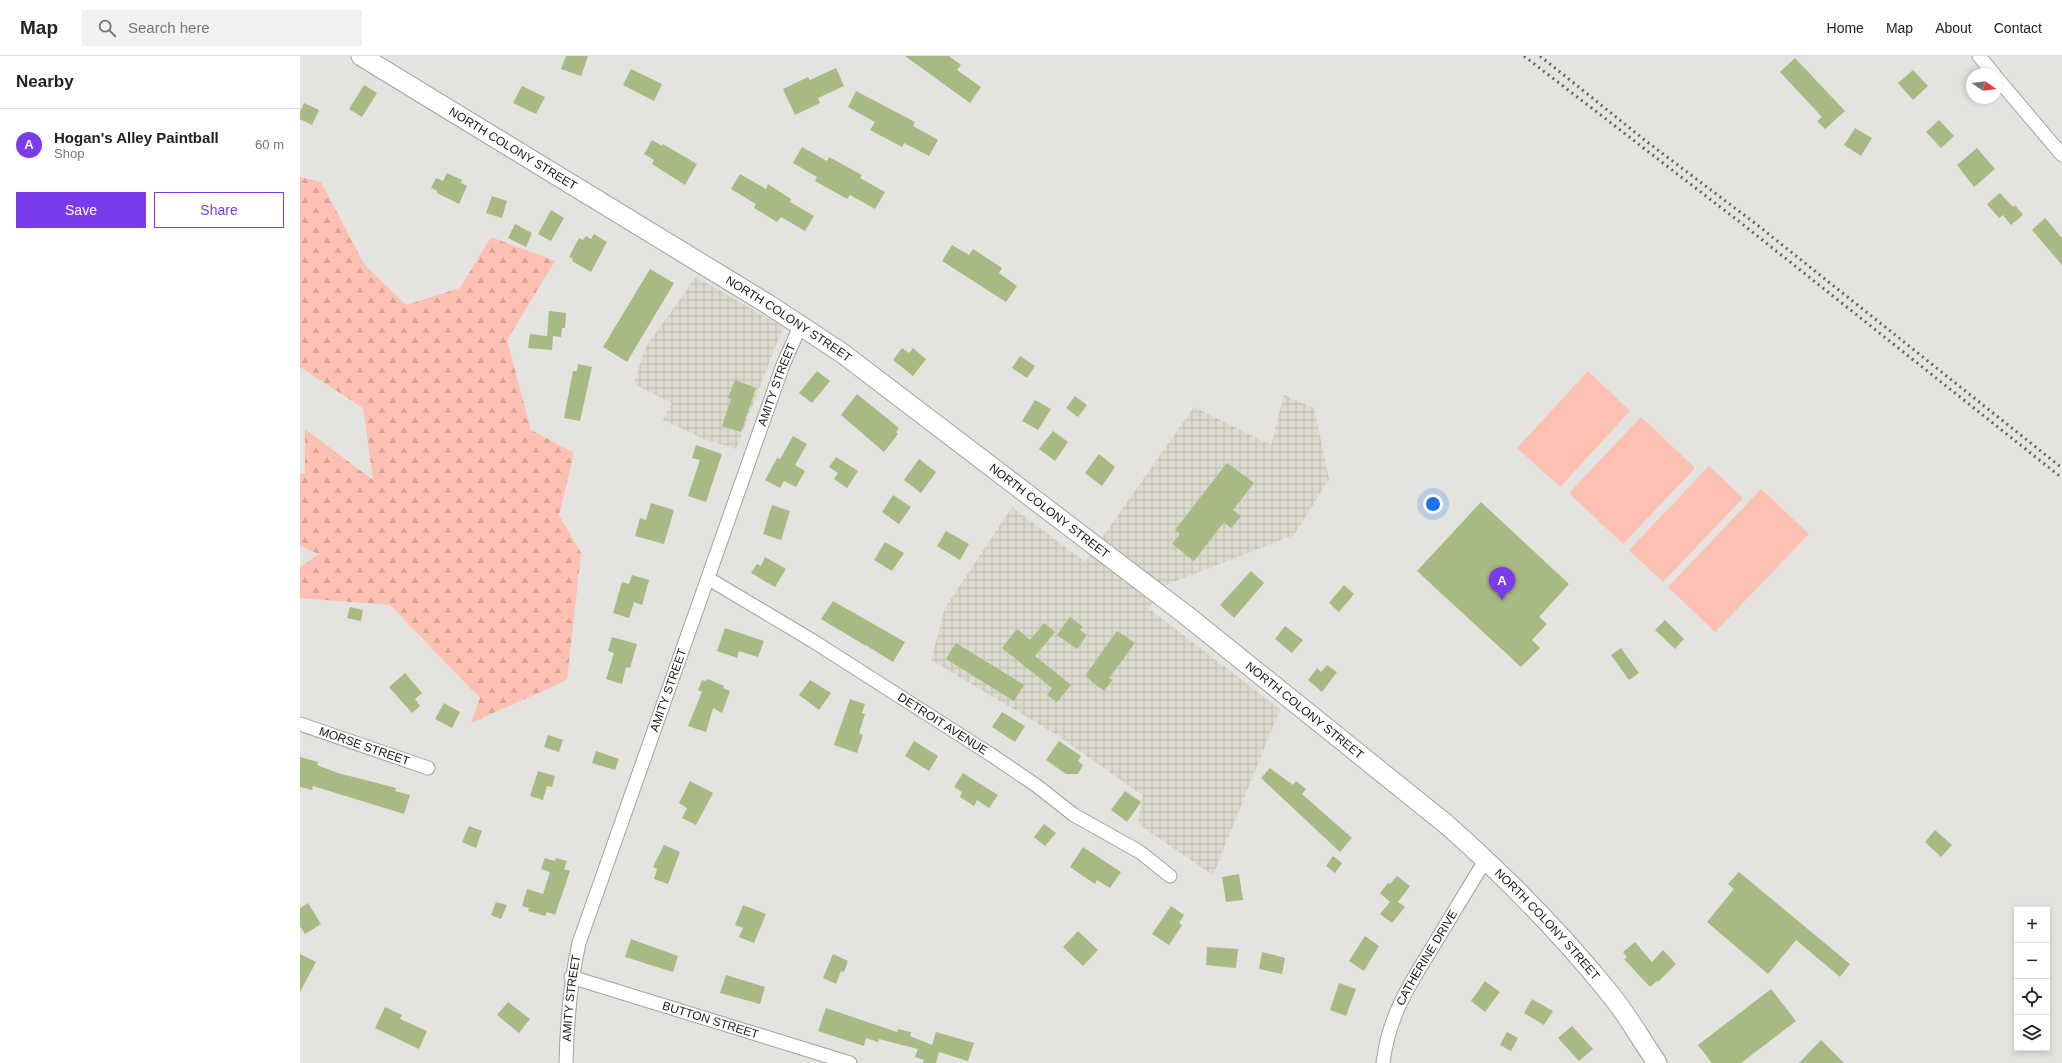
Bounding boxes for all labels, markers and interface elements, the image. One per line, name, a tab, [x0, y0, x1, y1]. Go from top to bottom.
search box	[82, 10, 362, 46]
text: Map	[20, 17, 58, 38]
icon: search	[96, 17, 118, 39]
text: Search here	[128, 19, 210, 36]
text: Home	[1827, 20, 1864, 36]
text: Map	[1886, 20, 1913, 36]
text: About	[1935, 20, 1972, 36]
text: Contact	[1994, 20, 2042, 36]
north arrow	[1966, 68, 2002, 104]
text: Nearby	[16, 72, 74, 91]
street label: NORTH COLONY STREET	[447, 104, 580, 193]
text: Hogan's Alley Paintball	[54, 129, 219, 146]
text: A	[24, 137, 34, 152]
text: 60 m	[255, 137, 284, 152]
text: Shop	[54, 146, 84, 161]
button: Save	[16, 192, 146, 228]
button: Share	[154, 192, 284, 228]
street label: NORTH COLONY STREET	[723, 273, 855, 365]
street label: AMITY STREET	[755, 341, 799, 428]
street label: NORTH COLONY STREET	[987, 461, 1113, 561]
your location	[1423, 494, 1443, 514]
pin: A	[1489, 567, 1515, 600]
street label: AMITY STREET	[647, 646, 690, 734]
street label: NORTH COLONY STREET	[1243, 659, 1367, 762]
street label: DETROIT AVENUE	[895, 690, 990, 758]
street label: MORSE STREET	[317, 724, 412, 768]
street label: NORTH COLONY STREET	[1492, 866, 1603, 983]
map controls	[2014, 907, 2050, 1051]
button: +	[2014, 907, 2050, 943]
street label: CATHERINE DRIVE	[1393, 908, 1460, 1008]
button: −	[2014, 943, 2050, 979]
street label: AMITY STREET	[560, 953, 583, 1042]
button: locate	[2014, 979, 2050, 1015]
street label: BUTTON STREET	[661, 999, 761, 1042]
button: layers	[2014, 1015, 2050, 1051]

